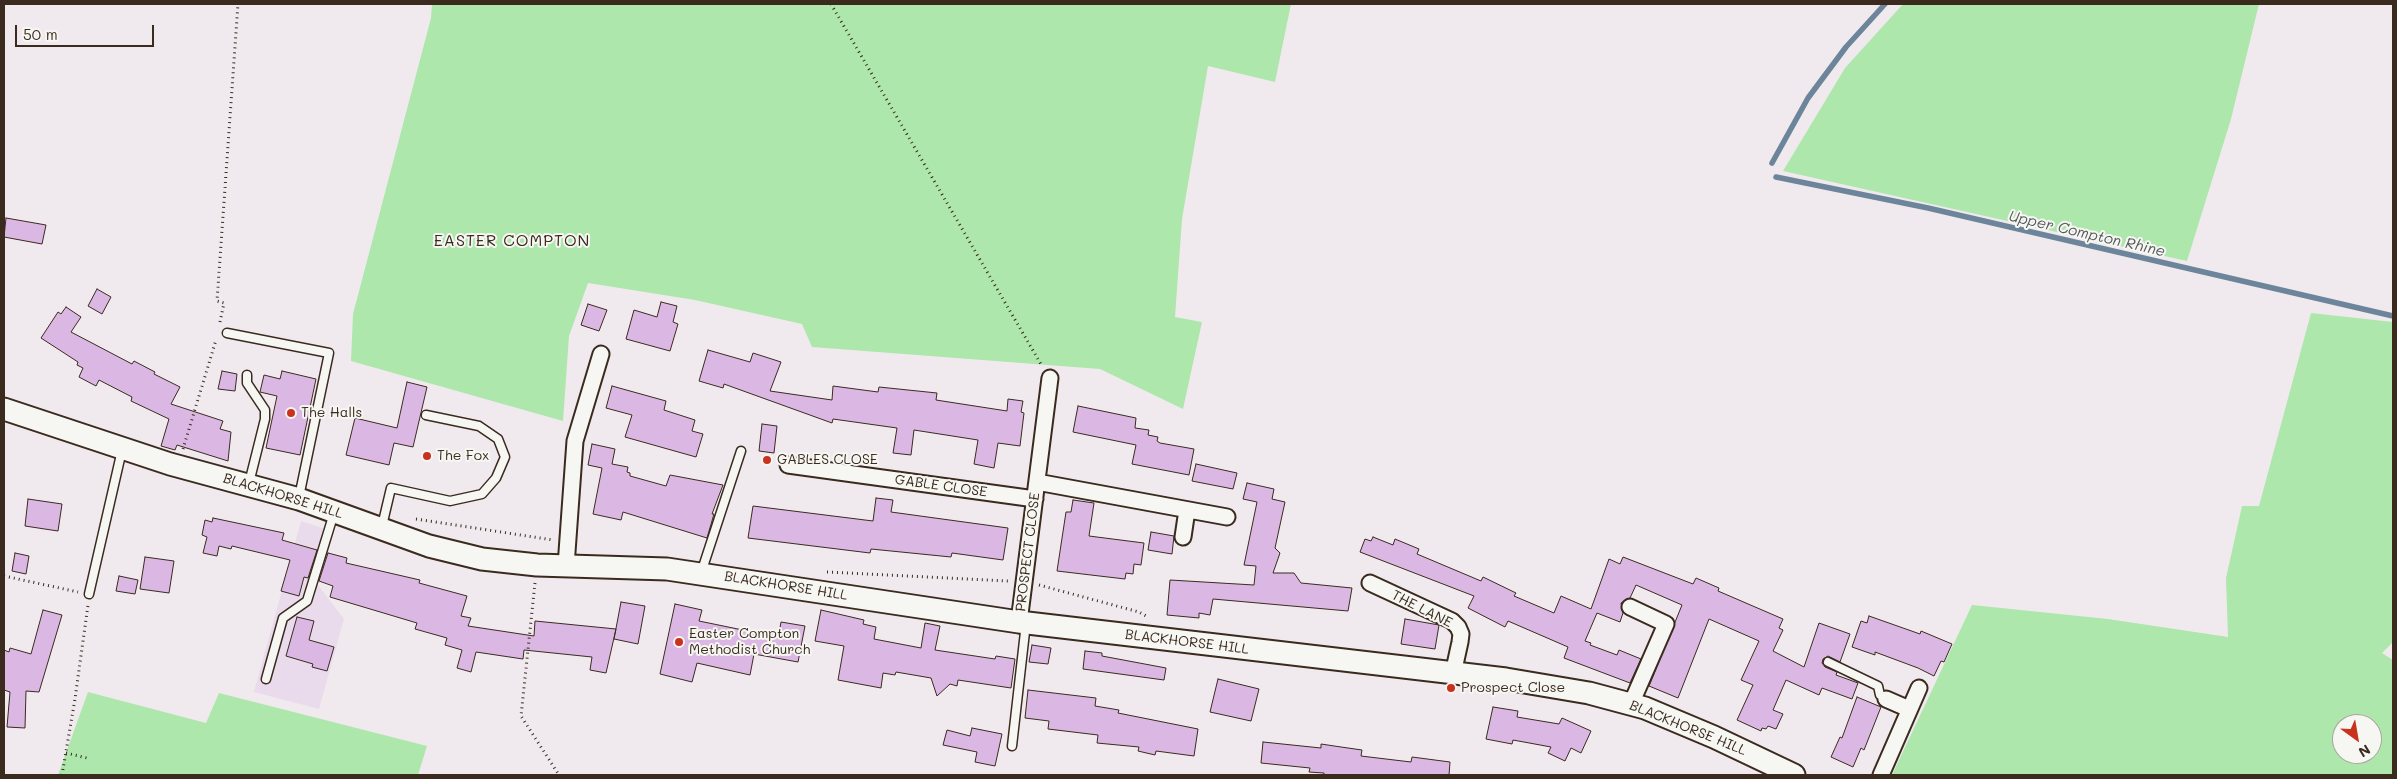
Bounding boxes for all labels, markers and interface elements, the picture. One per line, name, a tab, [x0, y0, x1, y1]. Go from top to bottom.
scale bar	[18, 15, 156, 47]
text: 50 m	[23, 24, 58, 44]
water label: Upper Compton Rhine	[2007, 207, 2167, 261]
district label: EASTER COMPTON	[432, 231, 592, 251]
place label: The Halls	[301, 405, 362, 421]
marker: The Halls	[285, 407, 297, 419]
place label: The Fox	[437, 448, 489, 464]
marker: The Fox	[421, 450, 433, 462]
place label: GABLES CLOSE	[777, 452, 878, 468]
marker: GABLES CLOSE	[761, 454, 773, 466]
street label: BLACKHORSE HILL	[221, 470, 345, 522]
street label: GABLE CLOSE	[894, 471, 988, 501]
street label: PROSPECT CLOSE	[1012, 492, 1044, 612]
street label: BLACKHORSE HILL	[723, 568, 849, 604]
street label: THE LANE	[1389, 587, 1455, 631]
place label: Easter Compton Methodist Church	[689, 626, 810, 658]
street label: BLACKHORSE HILL	[1124, 626, 1250, 658]
marker: Easter Compton Methodist Church	[673, 636, 685, 648]
place label: Prospect Close	[1461, 680, 1565, 696]
marker: Prospect Close	[1445, 682, 1457, 694]
street label: BLACKHORSE HILL	[1627, 697, 1749, 759]
north arrow	[2332, 714, 2382, 764]
text: N	[2355, 740, 2374, 762]

